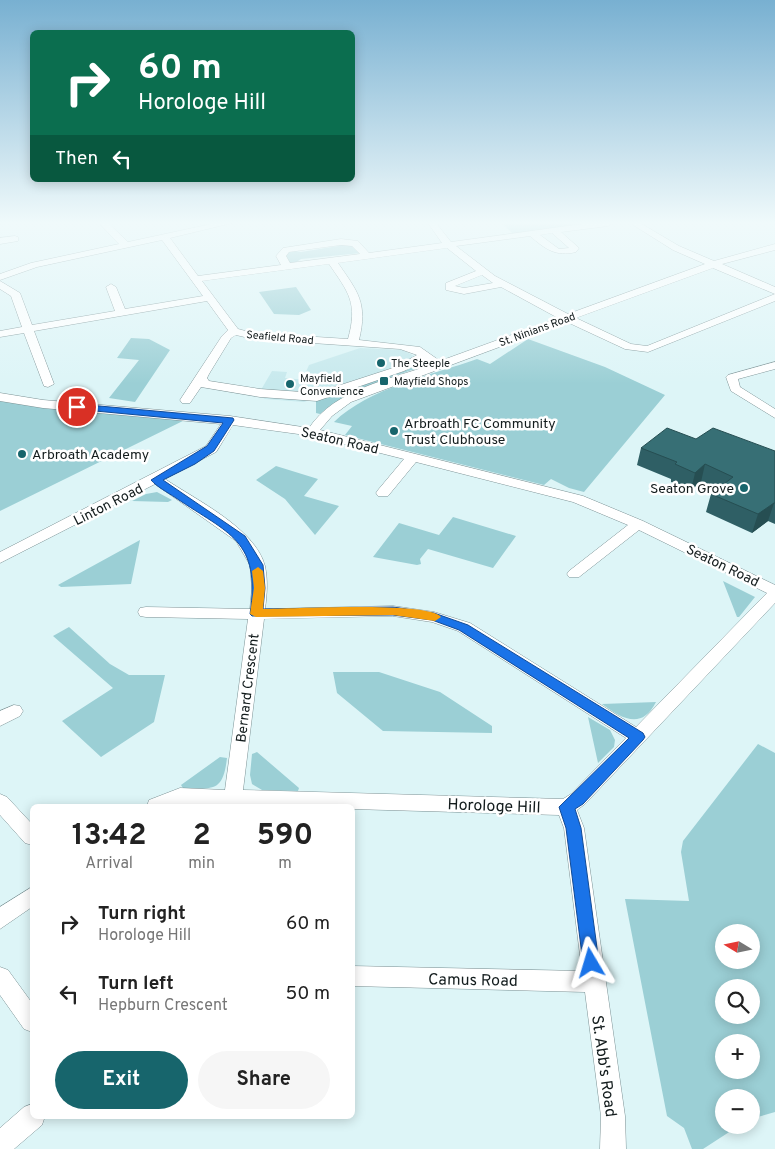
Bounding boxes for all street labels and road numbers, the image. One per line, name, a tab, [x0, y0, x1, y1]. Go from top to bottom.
street label: St. Ninians Road	[497, 310, 578, 350]
street label: Seafield Road	[246, 328, 314, 348]
street label: Seaton Road	[299, 424, 380, 459]
street label: Linton Road	[71, 481, 146, 530]
street label: Seaton Road	[683, 541, 762, 591]
street label: Bernard Crescent	[233, 633, 264, 744]
street label: Horologe Hill	[447, 795, 541, 819]
street label: Camus Road	[428, 970, 518, 992]
street label: St. Abb's Road	[586, 1014, 620, 1118]

